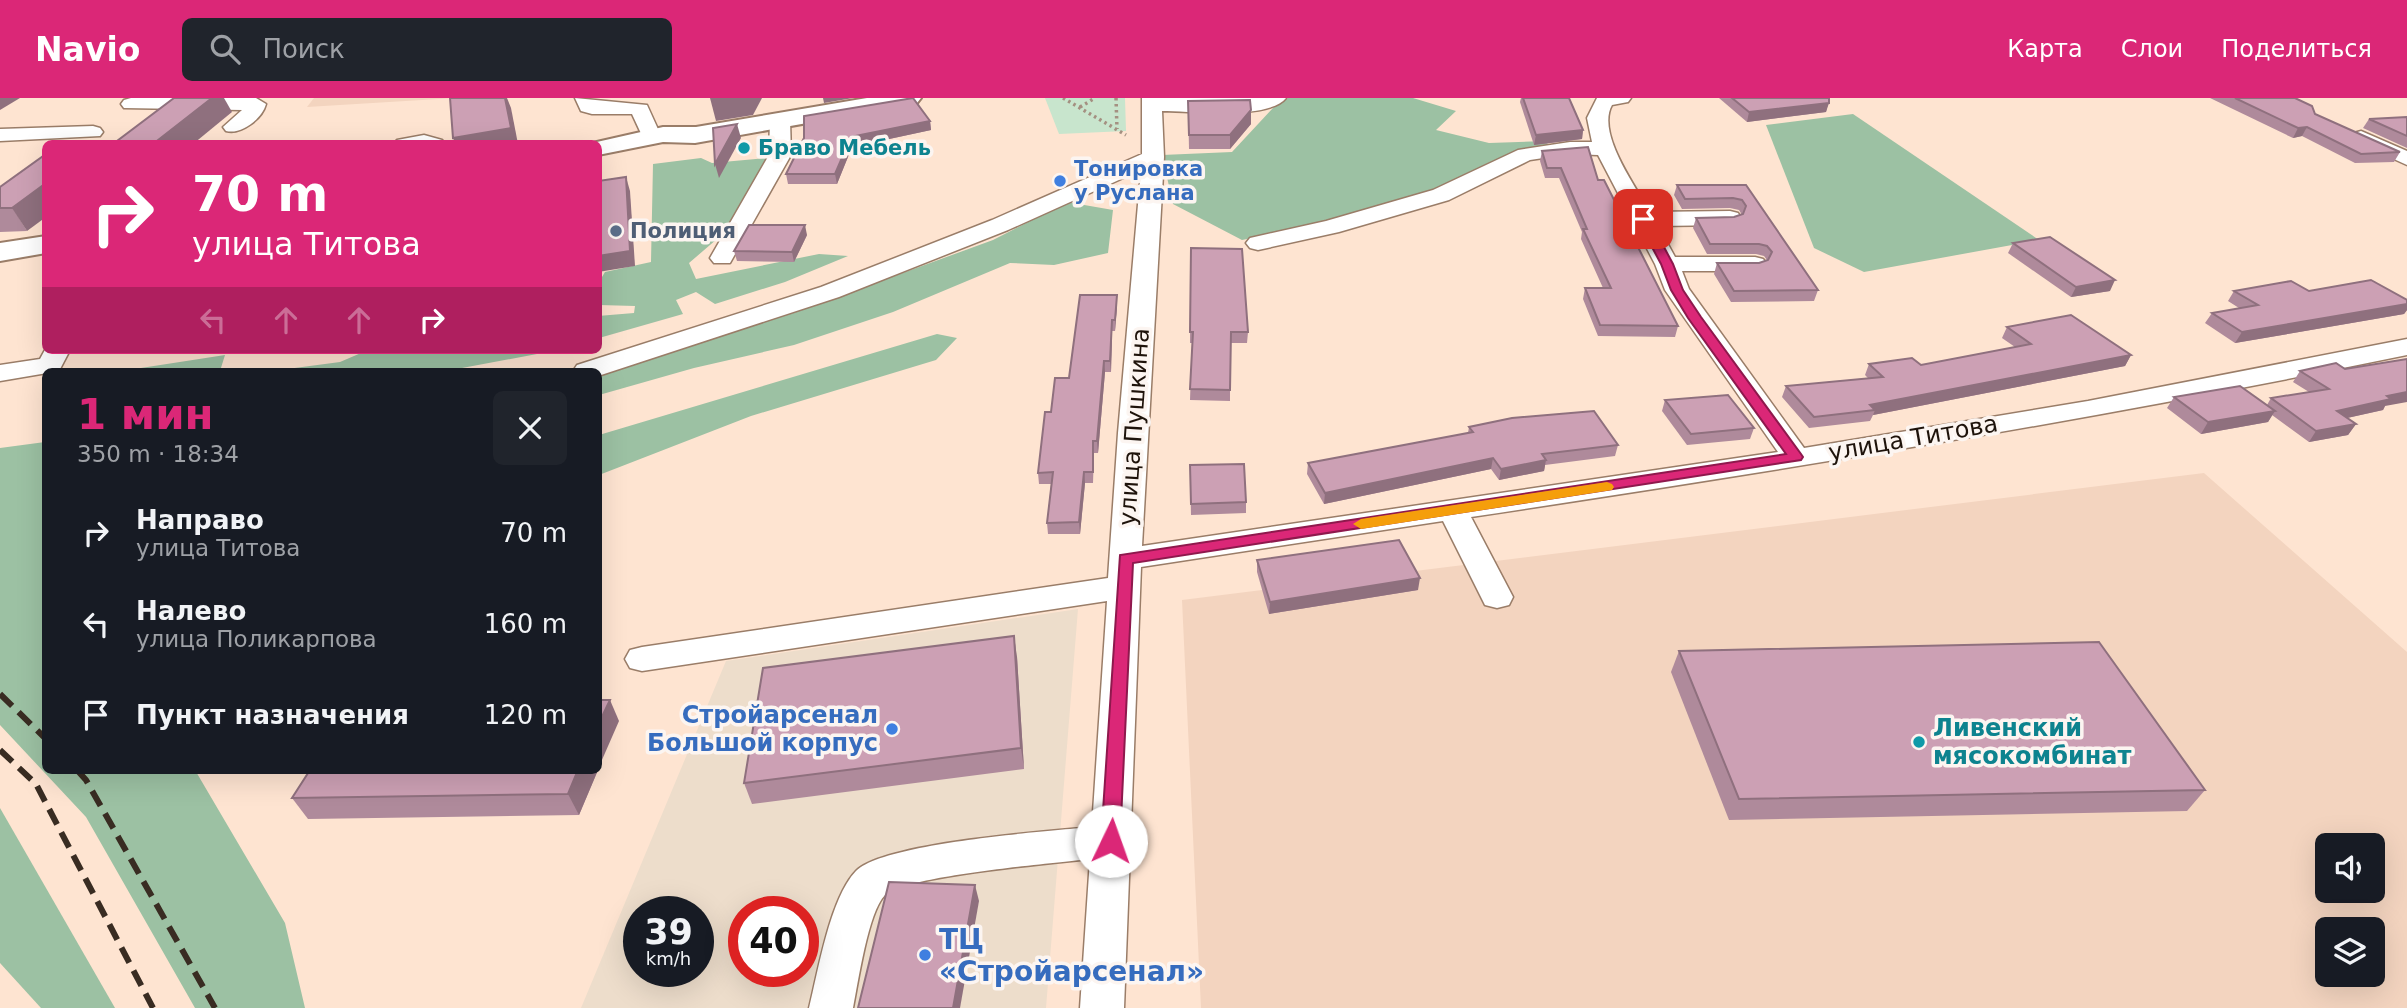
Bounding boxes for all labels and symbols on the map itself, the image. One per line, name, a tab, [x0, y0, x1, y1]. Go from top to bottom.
place label: Браво Мебель	[758, 136, 931, 160]
marker: Браво Мебель	[736, 140, 752, 156]
place label: Тонировка у Руслана	[1074, 157, 1203, 205]
marker: Тонировка у Руслана	[1052, 173, 1068, 189]
pin	[1613, 189, 1673, 249]
place label: Полиция	[630, 219, 736, 243]
marker: Полиция	[608, 223, 624, 239]
street label: улица Пушкина	[1113, 327, 1155, 527]
street label: улица Титова	[1826, 409, 2000, 467]
place label: Стройарсенал Большой корпус	[647, 701, 878, 757]
place label: Ливенский мясокомбинат	[1933, 714, 2131, 770]
marker: Стройарсенал Большой корпус	[884, 721, 900, 737]
marker: Ливенский мясокомбинат	[1911, 734, 1927, 750]
position arrow	[1074, 804, 1148, 878]
speed limit sign: 40	[728, 896, 819, 987]
place label: ТЦ «Стройарсенал»	[939, 923, 1204, 988]
marker: ТЦ «Стройарсенал»	[917, 947, 933, 963]

